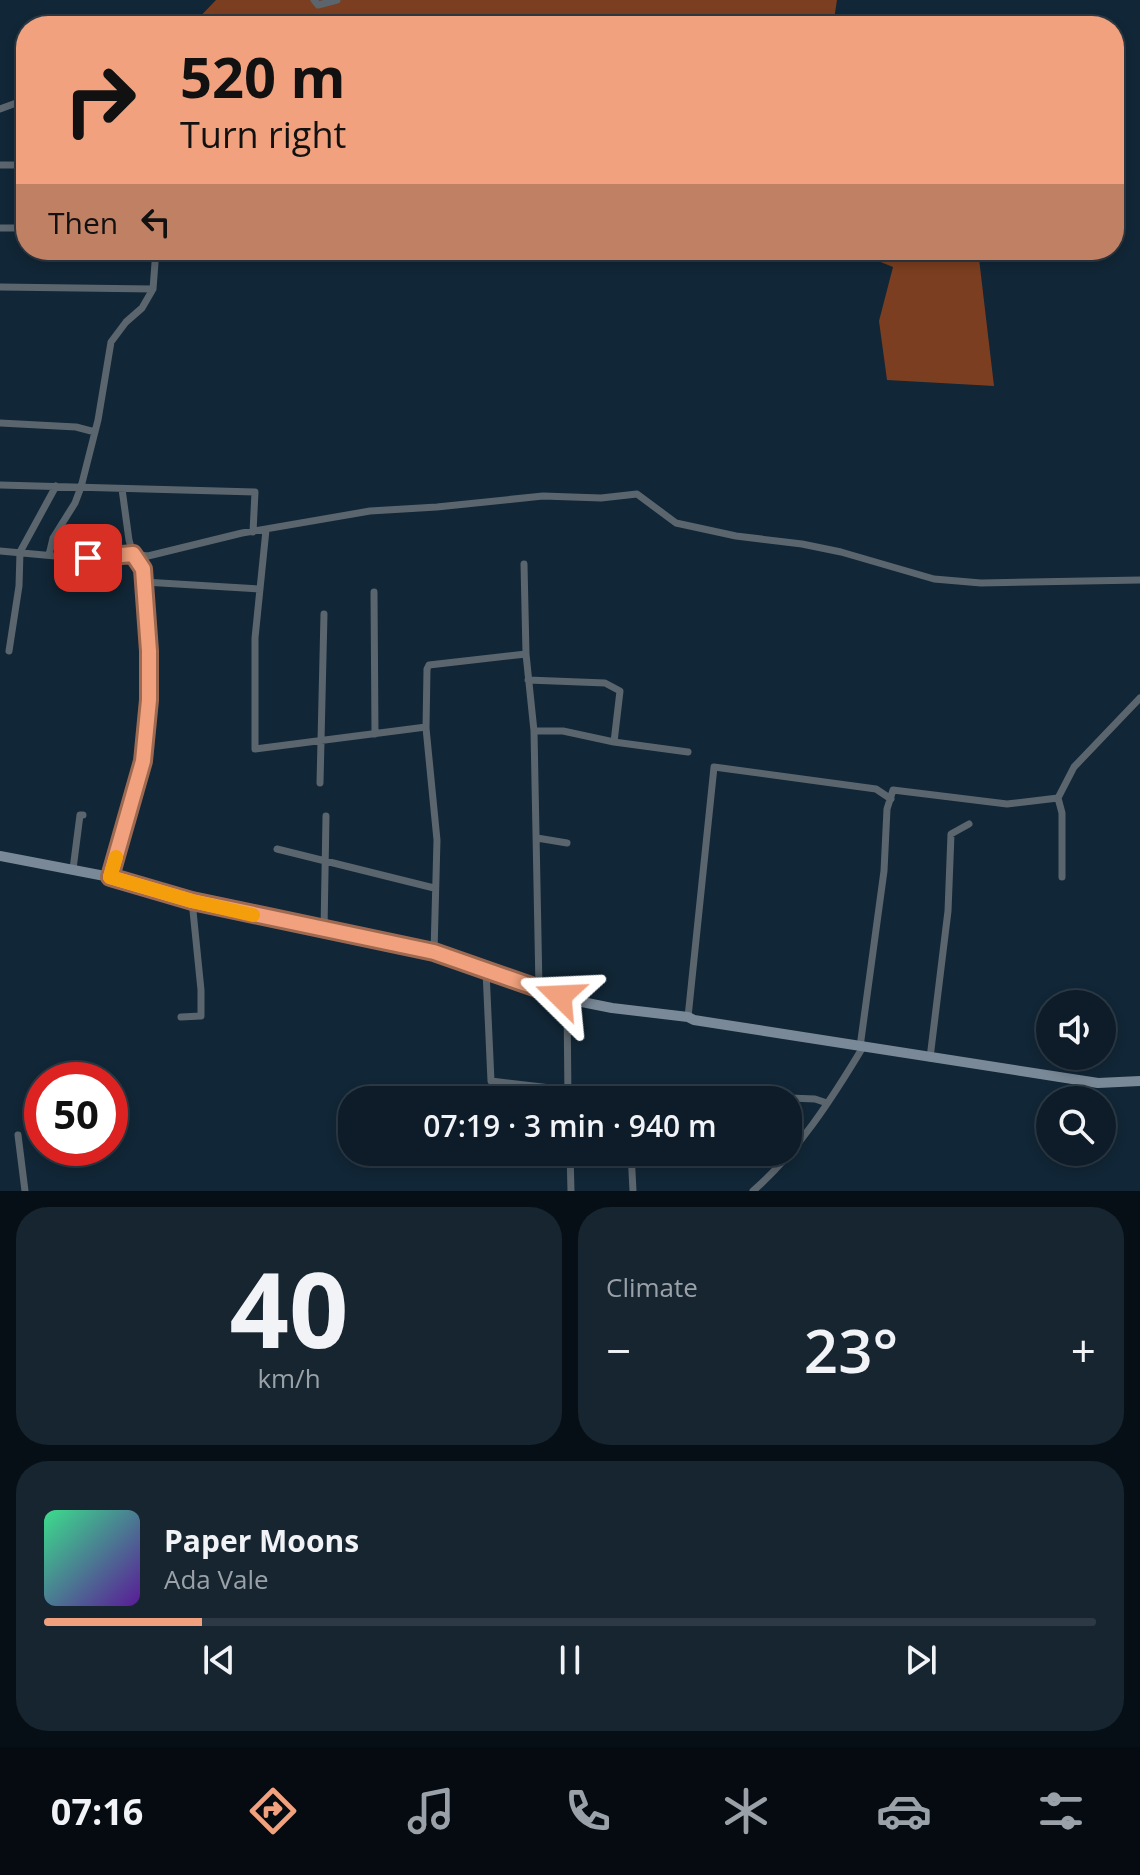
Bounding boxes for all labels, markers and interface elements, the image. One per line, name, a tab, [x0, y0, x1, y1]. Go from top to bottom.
text: 520 m	[180, 38, 346, 114]
icon: right	[48, 48, 152, 152]
text: Turn right	[180, 110, 346, 159]
icon: left	[134, 200, 178, 244]
text: Then	[48, 202, 118, 243]
pin	[54, 524, 122, 592]
icon: arrive	[66, 536, 110, 580]
position arrow	[518, 954, 602, 1038]
map controls	[1036, 990, 1116, 1166]
button: sound	[1036, 990, 1116, 1070]
speed limit sign: 50	[24, 1062, 128, 1166]
button: search	[1036, 1086, 1116, 1166]
text: 07:19 · 3 min · 940 m	[423, 1105, 717, 1146]
text: 40	[230, 1237, 348, 1378]
text: Climate	[606, 1269, 698, 1305]
text: 23°	[804, 1309, 898, 1391]
text: −	[606, 1320, 631, 1380]
text: +	[1071, 1320, 1096, 1380]
text: km/h	[257, 1360, 321, 1396]
text: Paper Moons	[164, 1520, 359, 1561]
text: Ada Vale	[164, 1561, 269, 1597]
icon: previous	[197, 1638, 241, 1682]
icon: pause	[548, 1638, 592, 1682]
icon: next	[899, 1638, 943, 1682]
icon: directions	[245, 1783, 301, 1839]
icon: music	[403, 1783, 459, 1839]
icon: phone	[560, 1783, 616, 1839]
icon: climate	[718, 1783, 774, 1839]
icon: car	[876, 1783, 932, 1839]
icon: filters	[1033, 1783, 1089, 1839]
text: 07:16	[51, 1787, 143, 1836]

